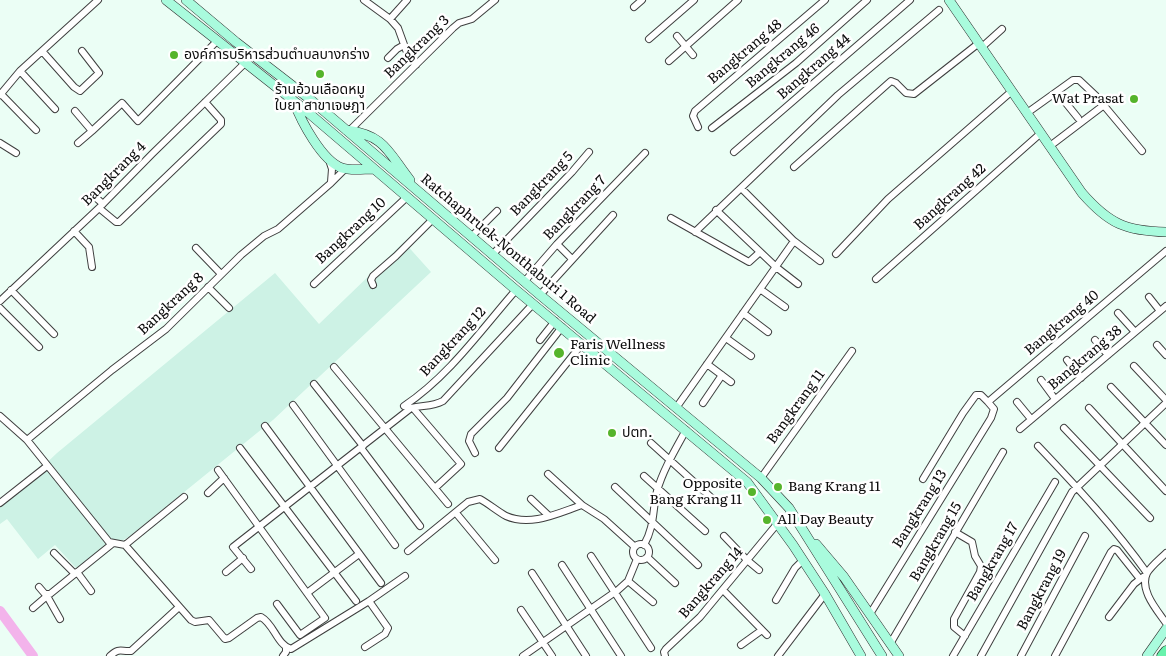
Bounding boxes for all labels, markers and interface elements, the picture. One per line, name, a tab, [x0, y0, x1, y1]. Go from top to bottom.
street label: Bangkrang 3	[381, 12, 453, 82]
street label: Bangkrang 48	[705, 16, 785, 88]
street label: Bangkrang 46	[743, 20, 823, 92]
street label: Bangkrang 44	[774, 31, 854, 103]
place label: องค์การบริหารส่วนตำบลบางกร่าง	[184, 47, 370, 63]
marker: องค์การบริหารส่วนตำบลบางกร่าง	[168, 49, 180, 61]
marker: ร้านอ้วนเลือดหมู ใบยา สาขาเจษฎา	[314, 68, 326, 80]
place label: ร้านอ้วนเลือดหมู ใบยา สาขาเจษฎา	[275, 82, 365, 114]
place label: Wat Prasat	[1052, 91, 1124, 107]
marker: Wat Prasat	[1128, 93, 1140, 105]
street label: Bangkrang 4	[78, 138, 150, 210]
street label: Bangkrang 5	[507, 148, 577, 220]
street label: Bangkrang 42	[911, 160, 989, 234]
street label: Ratchaphruek-Nonthaburi 1 Road	[417, 171, 599, 327]
street label: Bangkrang 7	[540, 172, 610, 244]
street label: Bangkrang 10	[312, 194, 390, 268]
street label: Bangkrang 8	[135, 269, 207, 339]
street label: Bangkrang 40	[1021, 287, 1103, 359]
street label: Bangkrang 12	[417, 304, 489, 380]
street label: Bangkrang 38	[1045, 322, 1125, 394]
place label: Faris Wellness Clinic	[570, 337, 665, 370]
marker: Faris Wellness Clinic	[552, 346, 566, 360]
street label: Bangkrang 11	[764, 367, 828, 447]
place label: ปตท.	[622, 425, 653, 441]
marker: ปตท.	[606, 427, 618, 439]
street label: Bangkrang 13	[889, 467, 951, 551]
place label: Opposite Bang Krang 11	[650, 476, 742, 508]
place label: Bang Krang 11	[788, 479, 880, 495]
marker: Bang Krang 11	[772, 481, 784, 493]
marker: Opposite Bang Krang 11	[746, 486, 758, 498]
street label: Bangkrang 15	[907, 499, 965, 585]
place label: All Day Beauty	[777, 512, 874, 528]
marker: All Day Beauty	[761, 514, 773, 526]
street label: Bangkrang 17	[964, 520, 1022, 604]
street label: Bangkrang 14	[676, 544, 746, 622]
street label: Bangkrang 19	[1014, 547, 1070, 633]

